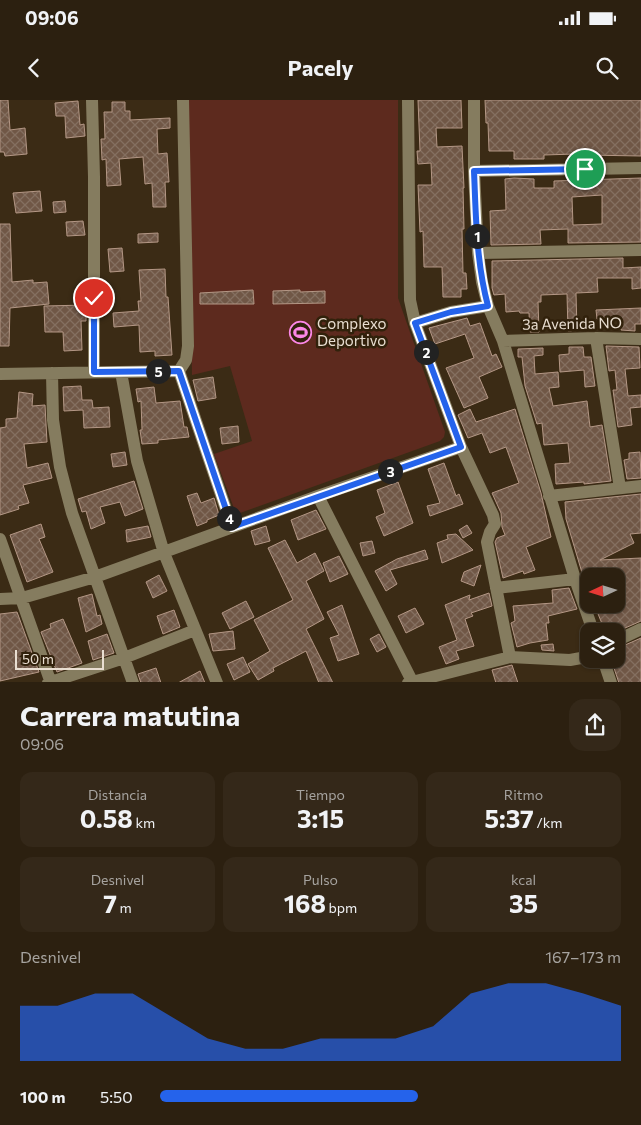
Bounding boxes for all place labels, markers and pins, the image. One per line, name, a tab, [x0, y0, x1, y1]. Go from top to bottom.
pin	[564, 148, 606, 190]
pin: 1	[464, 224, 490, 248]
pin	[73, 277, 115, 319]
place label: Complexo Deportivo	[317, 314, 387, 349]
sports icon: Complexo Deportivo	[289, 320, 313, 344]
pin: 2	[414, 340, 438, 364]
pin: 5	[146, 358, 170, 384]
pin: 3	[378, 458, 402, 484]
pin: 4	[216, 506, 242, 530]

